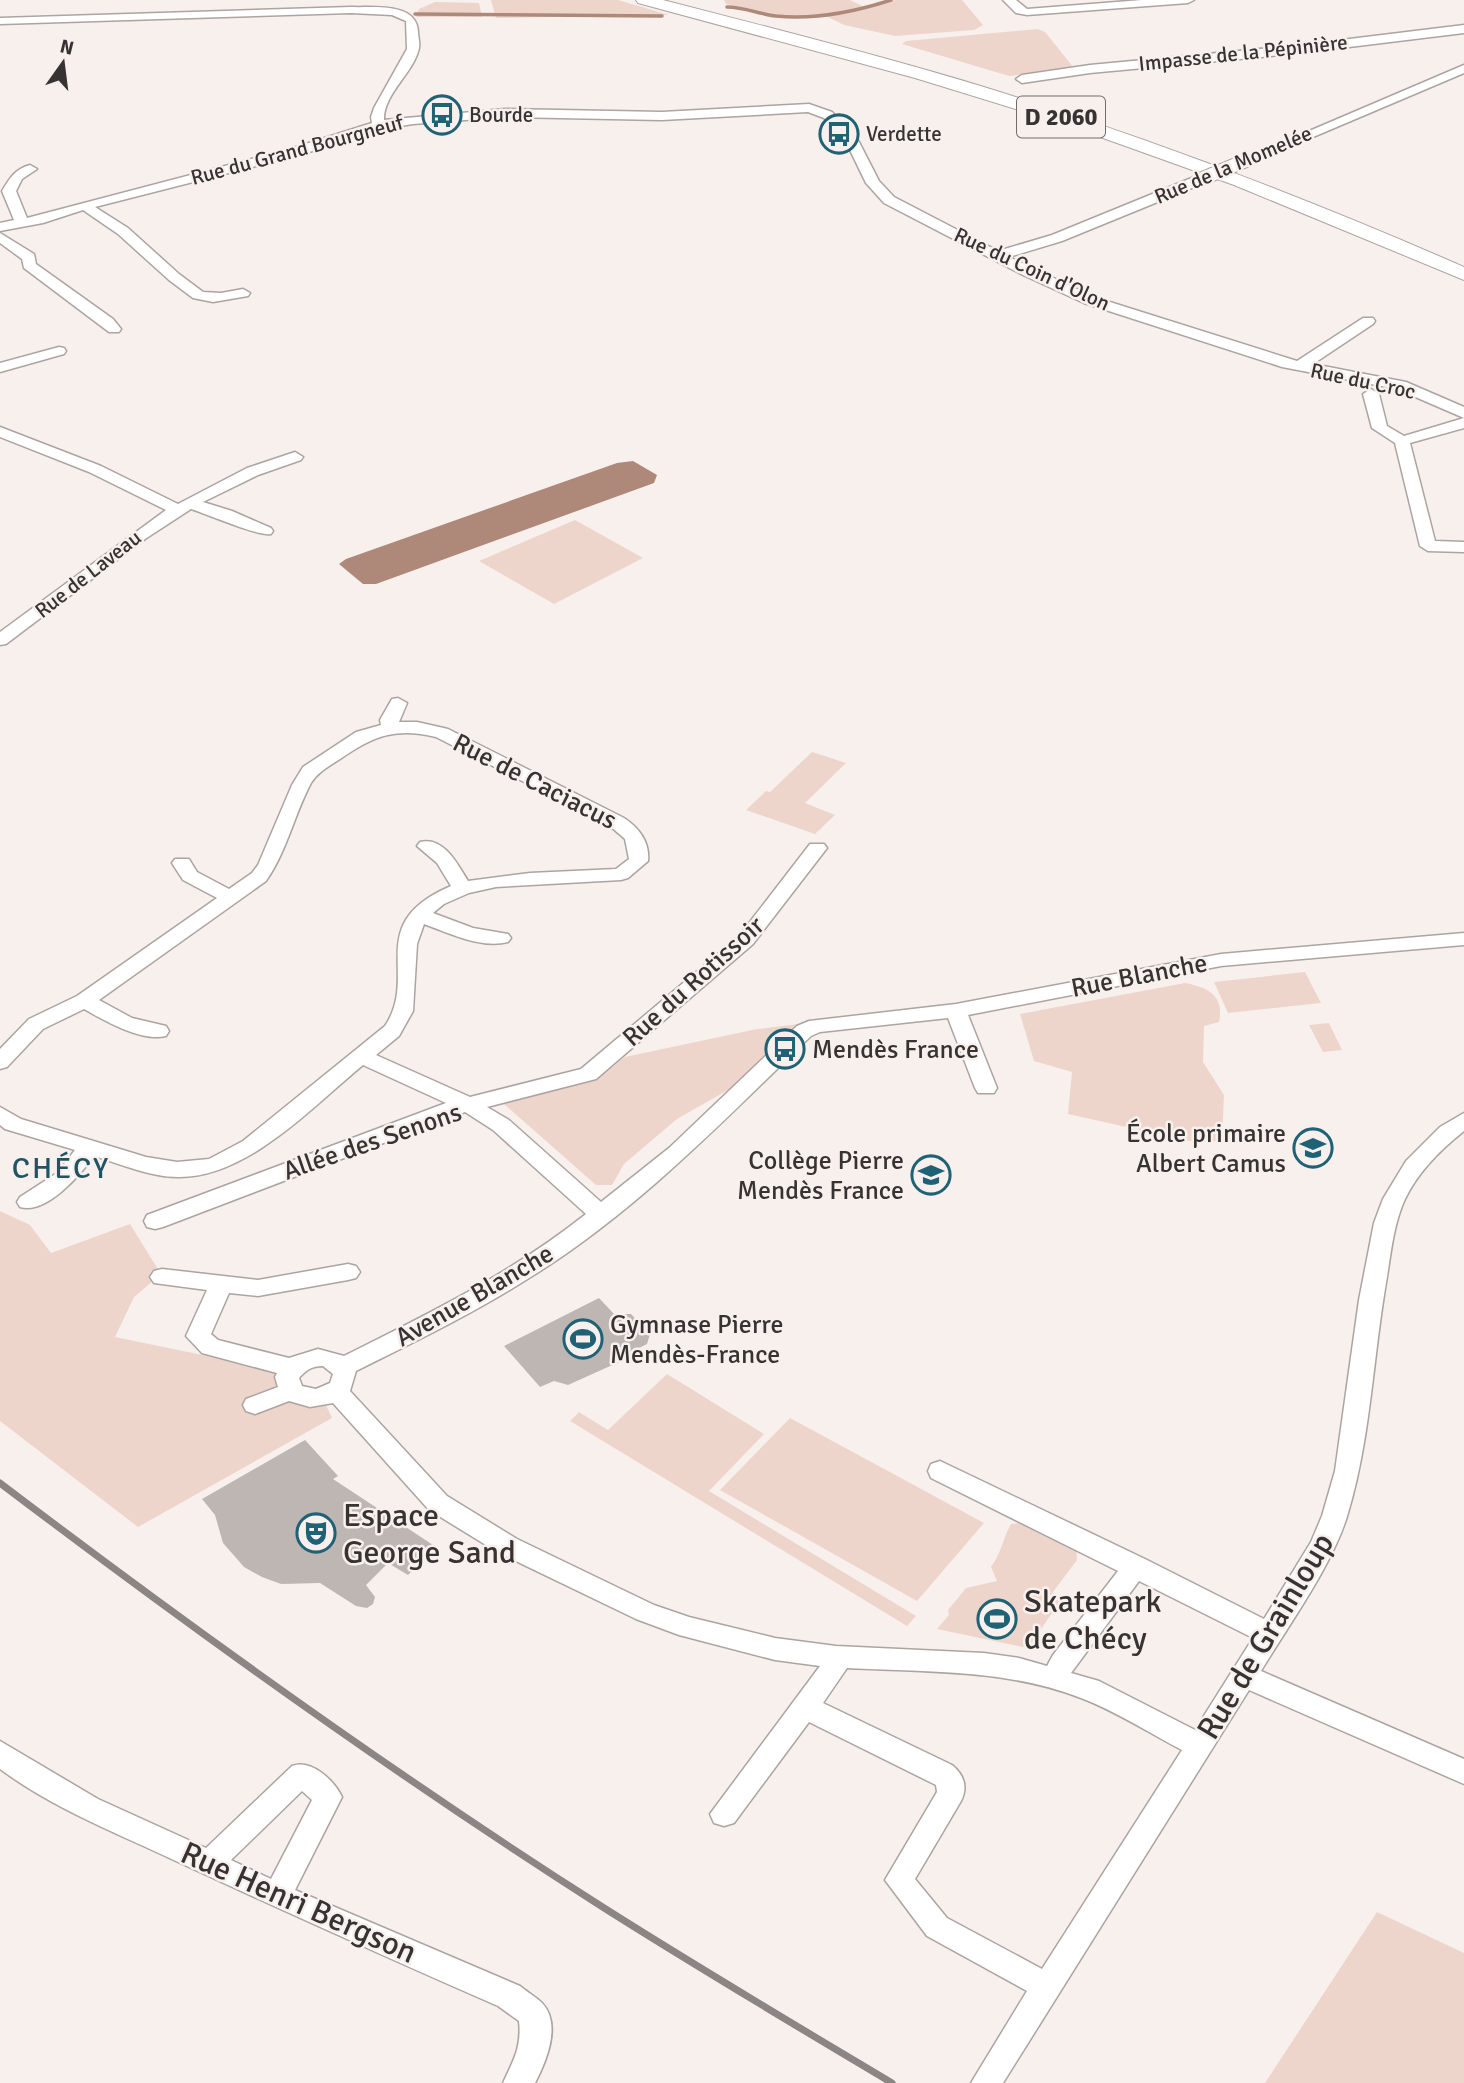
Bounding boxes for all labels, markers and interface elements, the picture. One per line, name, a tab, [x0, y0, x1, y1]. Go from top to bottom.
north arrow	[28, 28, 98, 98]
street label: Impasse de la Pépinière	[1137, 29, 1349, 77]
text: N	[58, 34, 76, 61]
bus stop icon: Bourde	[421, 94, 463, 136]
road number: D 2060	[1017, 96, 1105, 138]
place label: Bourde	[469, 102, 533, 128]
street label: Rue du Grand Bourgneuf	[188, 109, 407, 191]
bus stop icon: Verdette	[818, 113, 860, 155]
street label: Rue de la Momelée	[1150, 120, 1316, 210]
place label: Verdette	[866, 121, 942, 147]
street label: Rue du Coin d'Olon	[950, 222, 1114, 316]
street label: Rue du Croc	[1308, 357, 1418, 405]
street label: Rue de Laveau	[30, 524, 146, 624]
street label: Rue de Caciacus	[447, 727, 622, 837]
street label: Rue du Rotissoir	[616, 910, 771, 1054]
street label: Rue Blanche	[1068, 947, 1210, 1005]
bus stop icon: Mendès France	[764, 1028, 806, 1070]
place label: Mendès France	[812, 1034, 979, 1066]
street label: Allée des Senons	[279, 1096, 466, 1187]
place label: École primaire Albert Camus	[1126, 1118, 1286, 1180]
school or university icon: École primaire Albert Camus	[1292, 1127, 1334, 1169]
place label: Collège Pierre Mendès France	[737, 1145, 904, 1207]
district label: CHÉCY	[12, 1150, 110, 1187]
school or university icon: Collège Pierre Mendès France	[910, 1154, 952, 1196]
street label: Avenue Blanche	[390, 1238, 559, 1354]
place label: Gymnase Pierre Mendès-France	[610, 1309, 783, 1371]
sports icon: Gymnase Pierre Mendès-France	[562, 1318, 604, 1360]
place label: Espace George Sand	[343, 1496, 516, 1572]
theatre icon: Espace George Sand	[295, 1512, 337, 1554]
street label: Rue de Grainloup	[1189, 1526, 1342, 1746]
place label: Skatepark de Chécy	[1024, 1582, 1162, 1658]
sports icon: Skatepark de Chécy	[976, 1598, 1018, 1640]
street label: Rue Henri Bergson	[175, 1833, 423, 1972]

